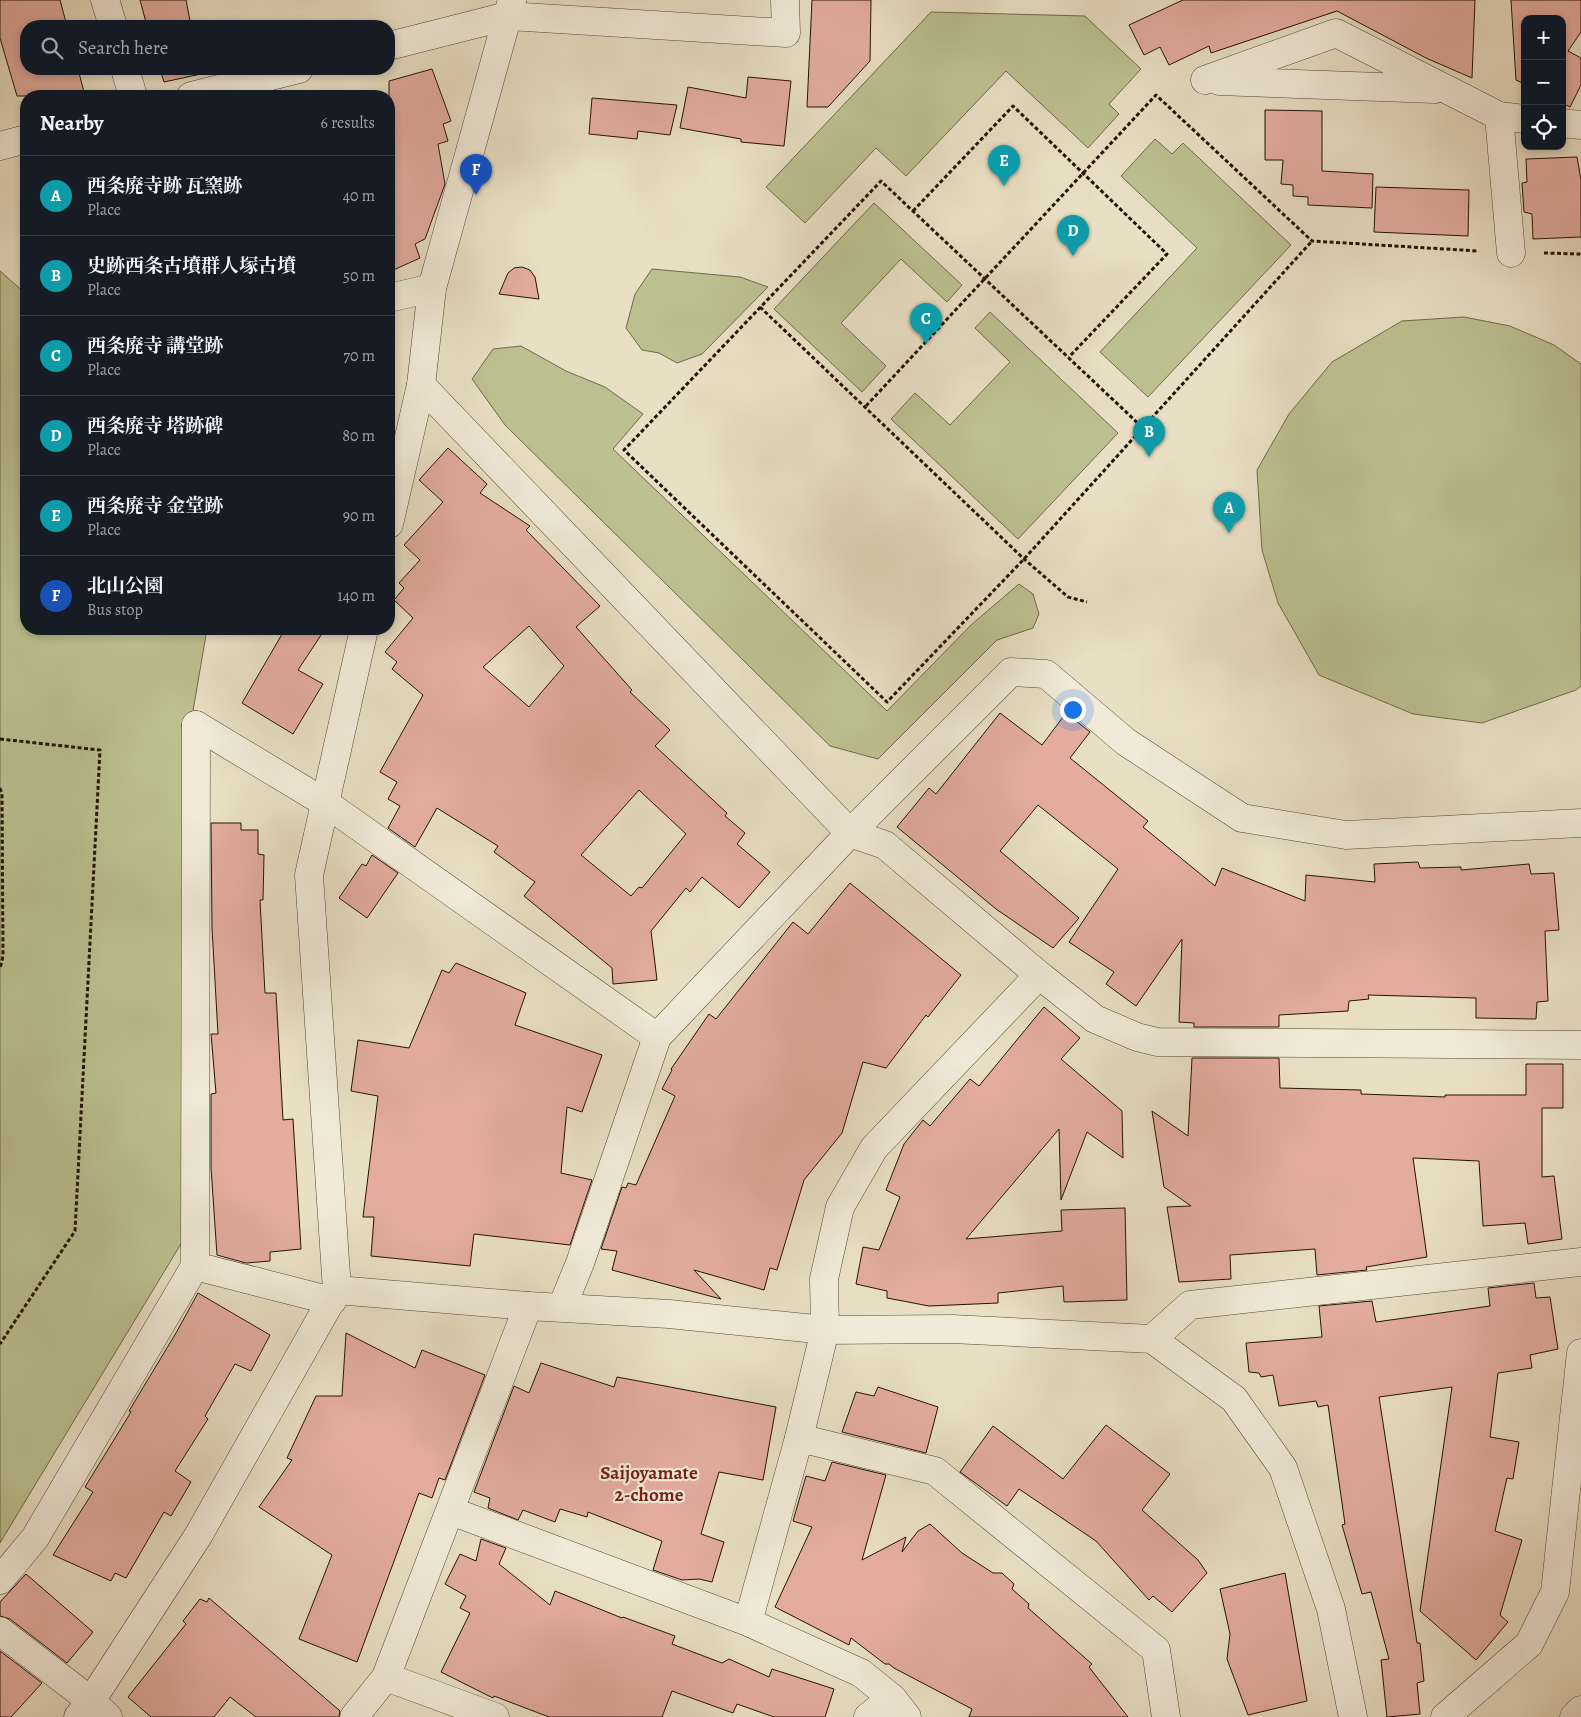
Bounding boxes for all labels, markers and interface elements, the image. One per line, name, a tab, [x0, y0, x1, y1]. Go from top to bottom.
map controls	[1521, 15, 1566, 150]
button: +	[1521, 15, 1566, 60]
search box	[20, 20, 395, 75]
icon: search	[38, 34, 66, 62]
text: Search here	[78, 35, 168, 61]
button: −	[1521, 60, 1566, 105]
button: locate	[1521, 105, 1566, 150]
text: Nearby	[40, 109, 103, 137]
text: 6 results	[321, 112, 375, 134]
pin: E	[988, 145, 1020, 186]
pin: F	[460, 154, 492, 195]
text: 西条廃寺跡 瓦窯跡	[87, 173, 242, 199]
text: A	[51, 185, 61, 207]
text: 40 m	[343, 185, 375, 207]
text: Place	[87, 199, 121, 221]
pin: D	[1057, 215, 1089, 256]
text: 史跡西条古墳群人塚古墳	[87, 253, 296, 279]
text: B	[51, 265, 61, 287]
text: 50 m	[343, 265, 375, 287]
text: Place	[87, 279, 121, 301]
pin: C	[910, 303, 942, 344]
text: 西条廃寺 講堂跡	[87, 333, 223, 359]
text: C	[51, 345, 61, 367]
text: 70 m	[343, 345, 375, 367]
text: Place	[87, 359, 121, 381]
text: 西条廃寺 塔跡碑	[87, 413, 223, 439]
pin: B	[1133, 416, 1165, 457]
text: D	[50, 425, 62, 447]
text: 80 m	[342, 425, 375, 447]
text: Place	[87, 439, 121, 461]
pin: A	[1213, 492, 1245, 533]
text: 西条廃寺 金堂跡	[87, 493, 223, 519]
text: E	[51, 505, 61, 527]
text: 90 m	[343, 505, 375, 527]
text: Place	[87, 519, 121, 541]
text: 北山公園	[87, 573, 163, 599]
text: F	[52, 585, 60, 607]
text: 140 m	[337, 585, 375, 607]
text: Bus stop	[87, 599, 143, 621]
your location	[1060, 697, 1086, 723]
district label: Saijoyamate 2-chome	[600, 1460, 698, 1508]

